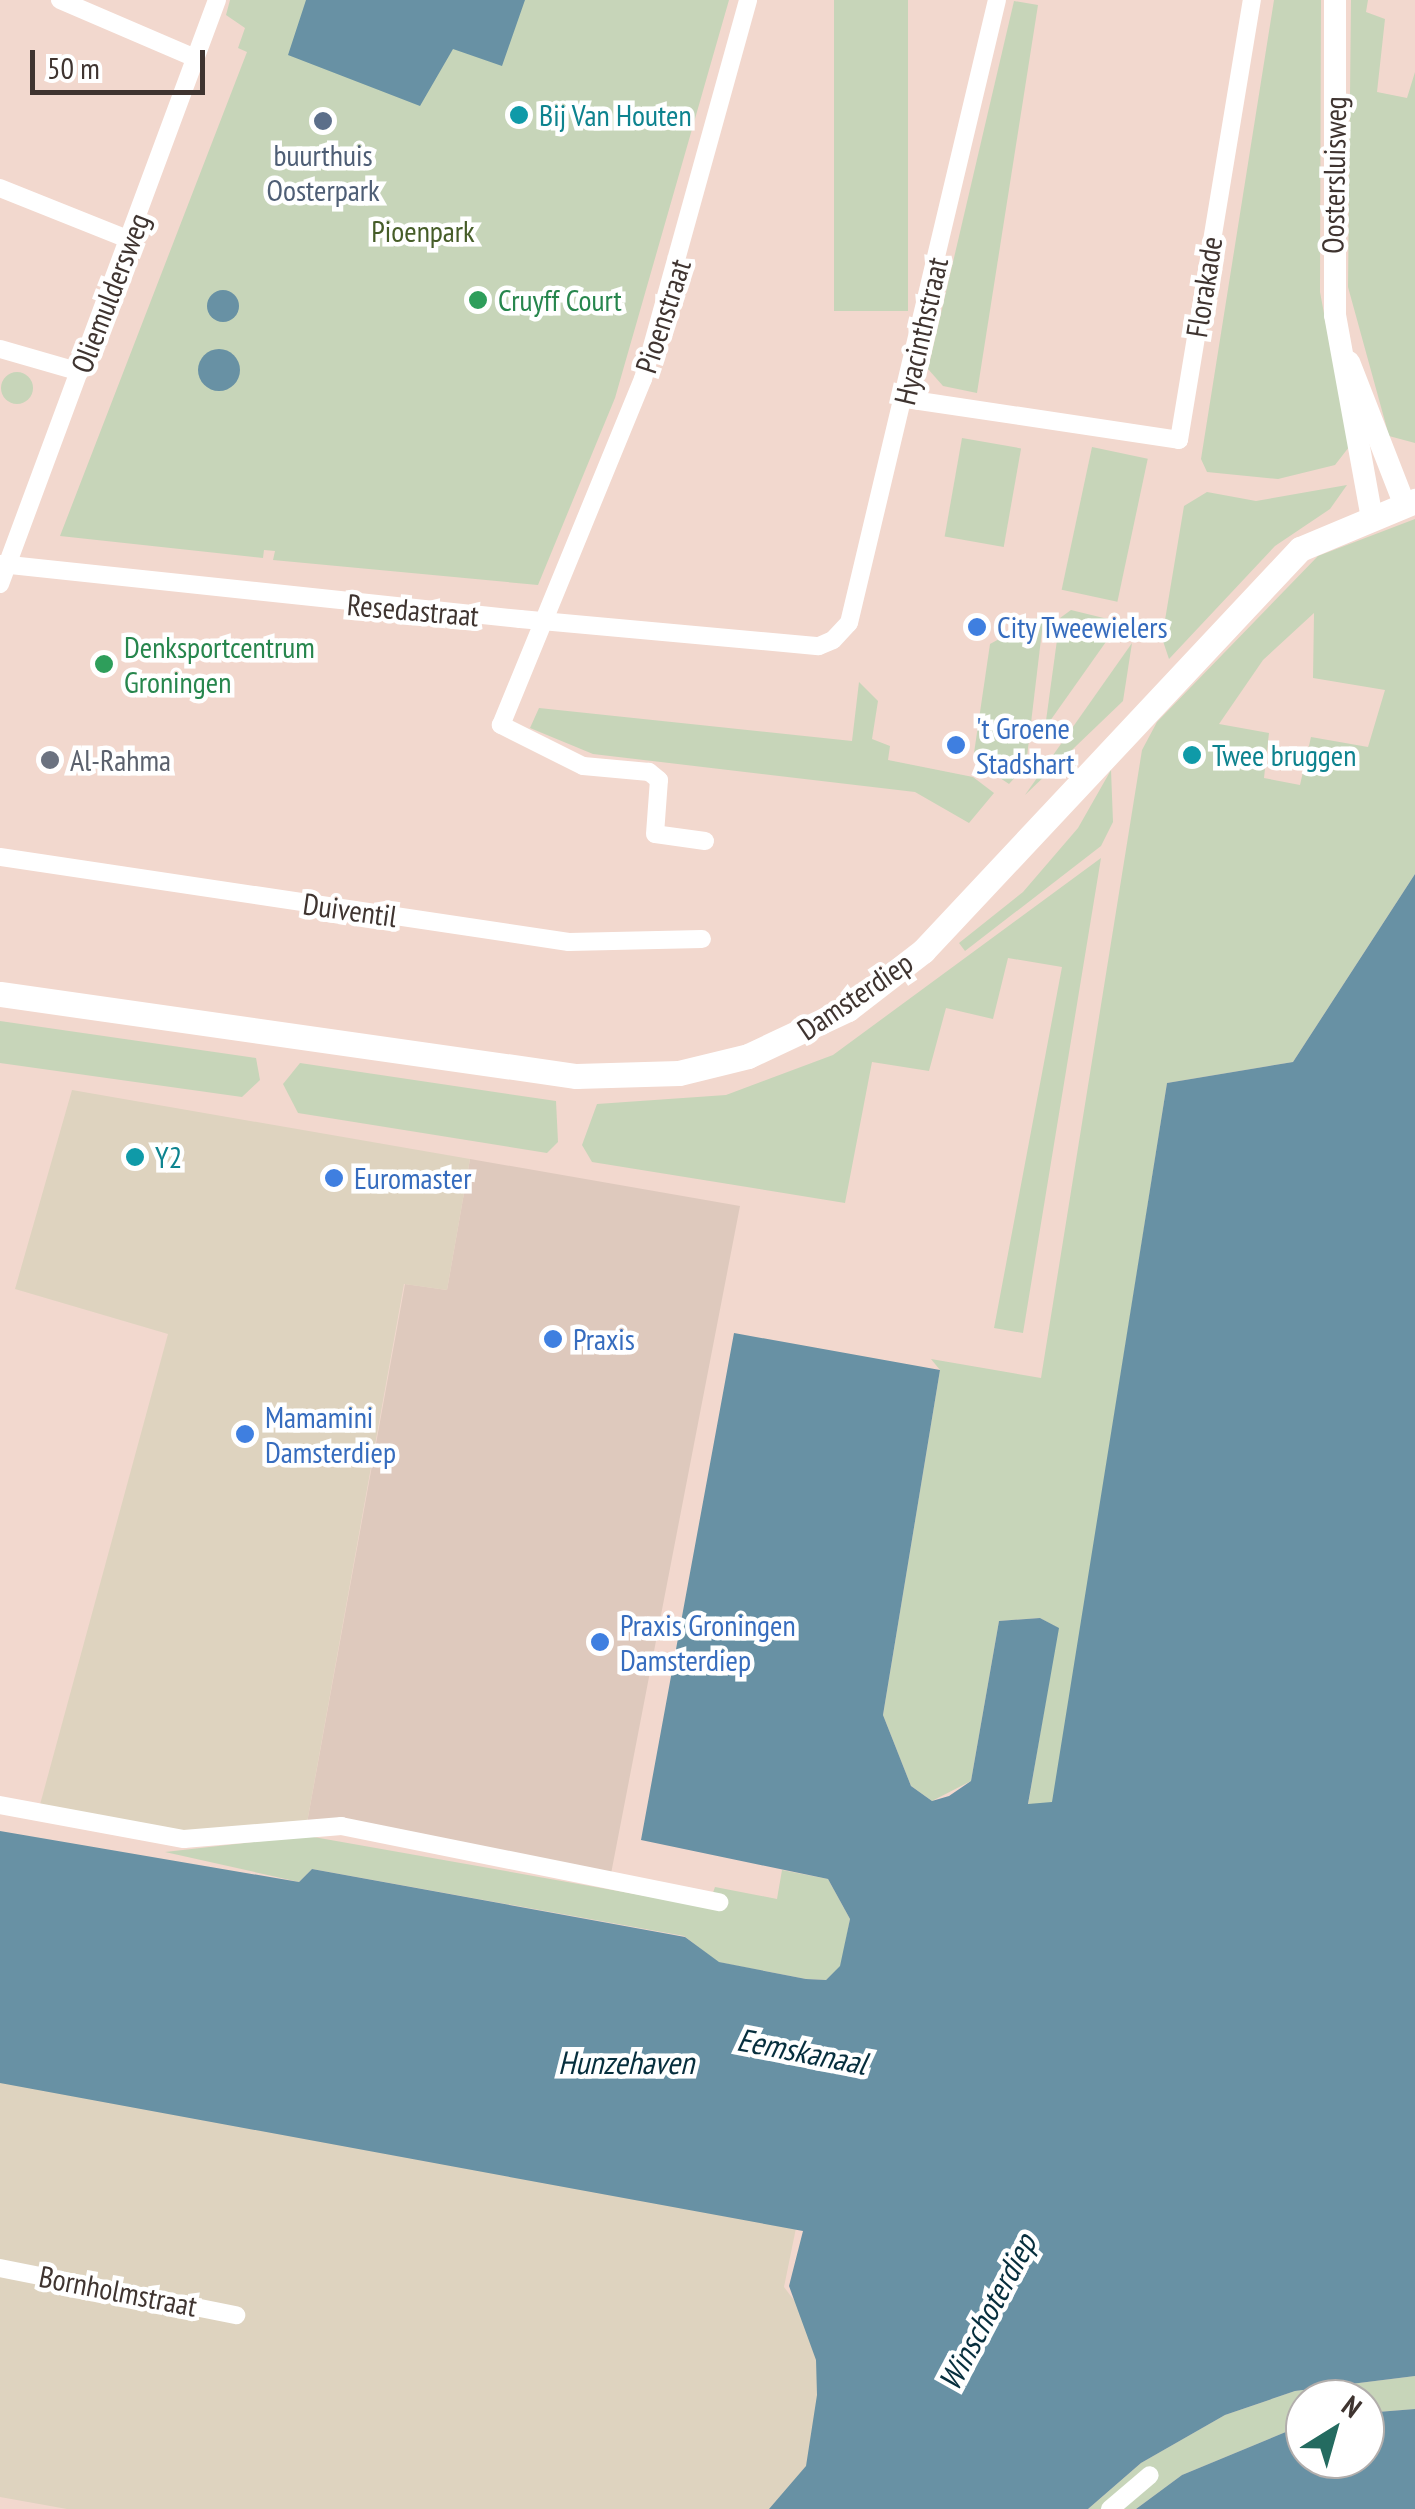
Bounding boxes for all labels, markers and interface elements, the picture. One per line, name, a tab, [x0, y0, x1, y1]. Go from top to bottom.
scale bar	[35, 30, 210, 92]
text: 50 m	[47, 48, 100, 87]
street label: Oostersluisweg	[1315, 96, 1353, 254]
place label: Bij Van Houten	[539, 97, 692, 133]
marker: Bij Van Houten	[508, 104, 530, 126]
marker: buurthuis Oosterpark	[312, 110, 334, 132]
place label: buurthuis Oosterpark	[266, 137, 380, 208]
street label: Oliemuldersweg	[63, 208, 157, 378]
park label: Pioenpark	[371, 213, 475, 249]
street label: Florakade	[1178, 234, 1230, 340]
street label: Hyacinthstraat	[887, 254, 955, 408]
street label: Pioenstraat	[628, 255, 698, 377]
place label: Cruyff Court	[498, 282, 622, 318]
marker: Cruyff Court	[467, 289, 489, 311]
street label: Resedastraat	[346, 586, 480, 634]
place label: City Tweewielers	[997, 609, 1169, 645]
marker: City Tweewielers	[966, 616, 988, 638]
place label: Denksportcentrum Groningen	[124, 629, 315, 700]
marker: Denksportcentrum Groningen	[93, 653, 115, 675]
place label: 't Groene Stadshart	[976, 710, 1075, 780]
marker: 't Groene Stadshart	[945, 734, 967, 756]
place label: Twee bruggen	[1212, 737, 1356, 773]
place label: Al-Rahma	[70, 742, 171, 778]
marker: Twee bruggen	[1181, 744, 1203, 766]
marker: Al-Rahma	[39, 749, 61, 771]
street label: Duiventil	[301, 886, 399, 934]
street label: Damsterdiep	[791, 944, 919, 1048]
place label: Y2	[155, 1139, 182, 1175]
marker: Y2	[124, 1146, 146, 1168]
place label: Euromaster	[354, 1160, 471, 1196]
marker: Euromaster	[323, 1167, 345, 1189]
place label: Praxis	[573, 1321, 635, 1357]
marker: Praxis	[542, 1328, 564, 1350]
place label: Mamamini Damsterdiep	[265, 1399, 396, 1470]
marker: Mamamini Damsterdiep	[234, 1423, 256, 1445]
place label: Praxis Groningen Damsterdiep	[620, 1607, 796, 1678]
marker: Praxis Groningen Damsterdiep	[589, 1631, 611, 1653]
water label: Eemskanaal	[734, 2020, 870, 2082]
water label: Hunzehaven	[558, 2043, 694, 2081]
water label: Winschoterdiep	[930, 2227, 1044, 2397]
street label: Bornholmstraat	[36, 2258, 200, 2324]
north arrow	[1285, 2379, 1385, 2479]
text: N	[1335, 2387, 1369, 2426]

